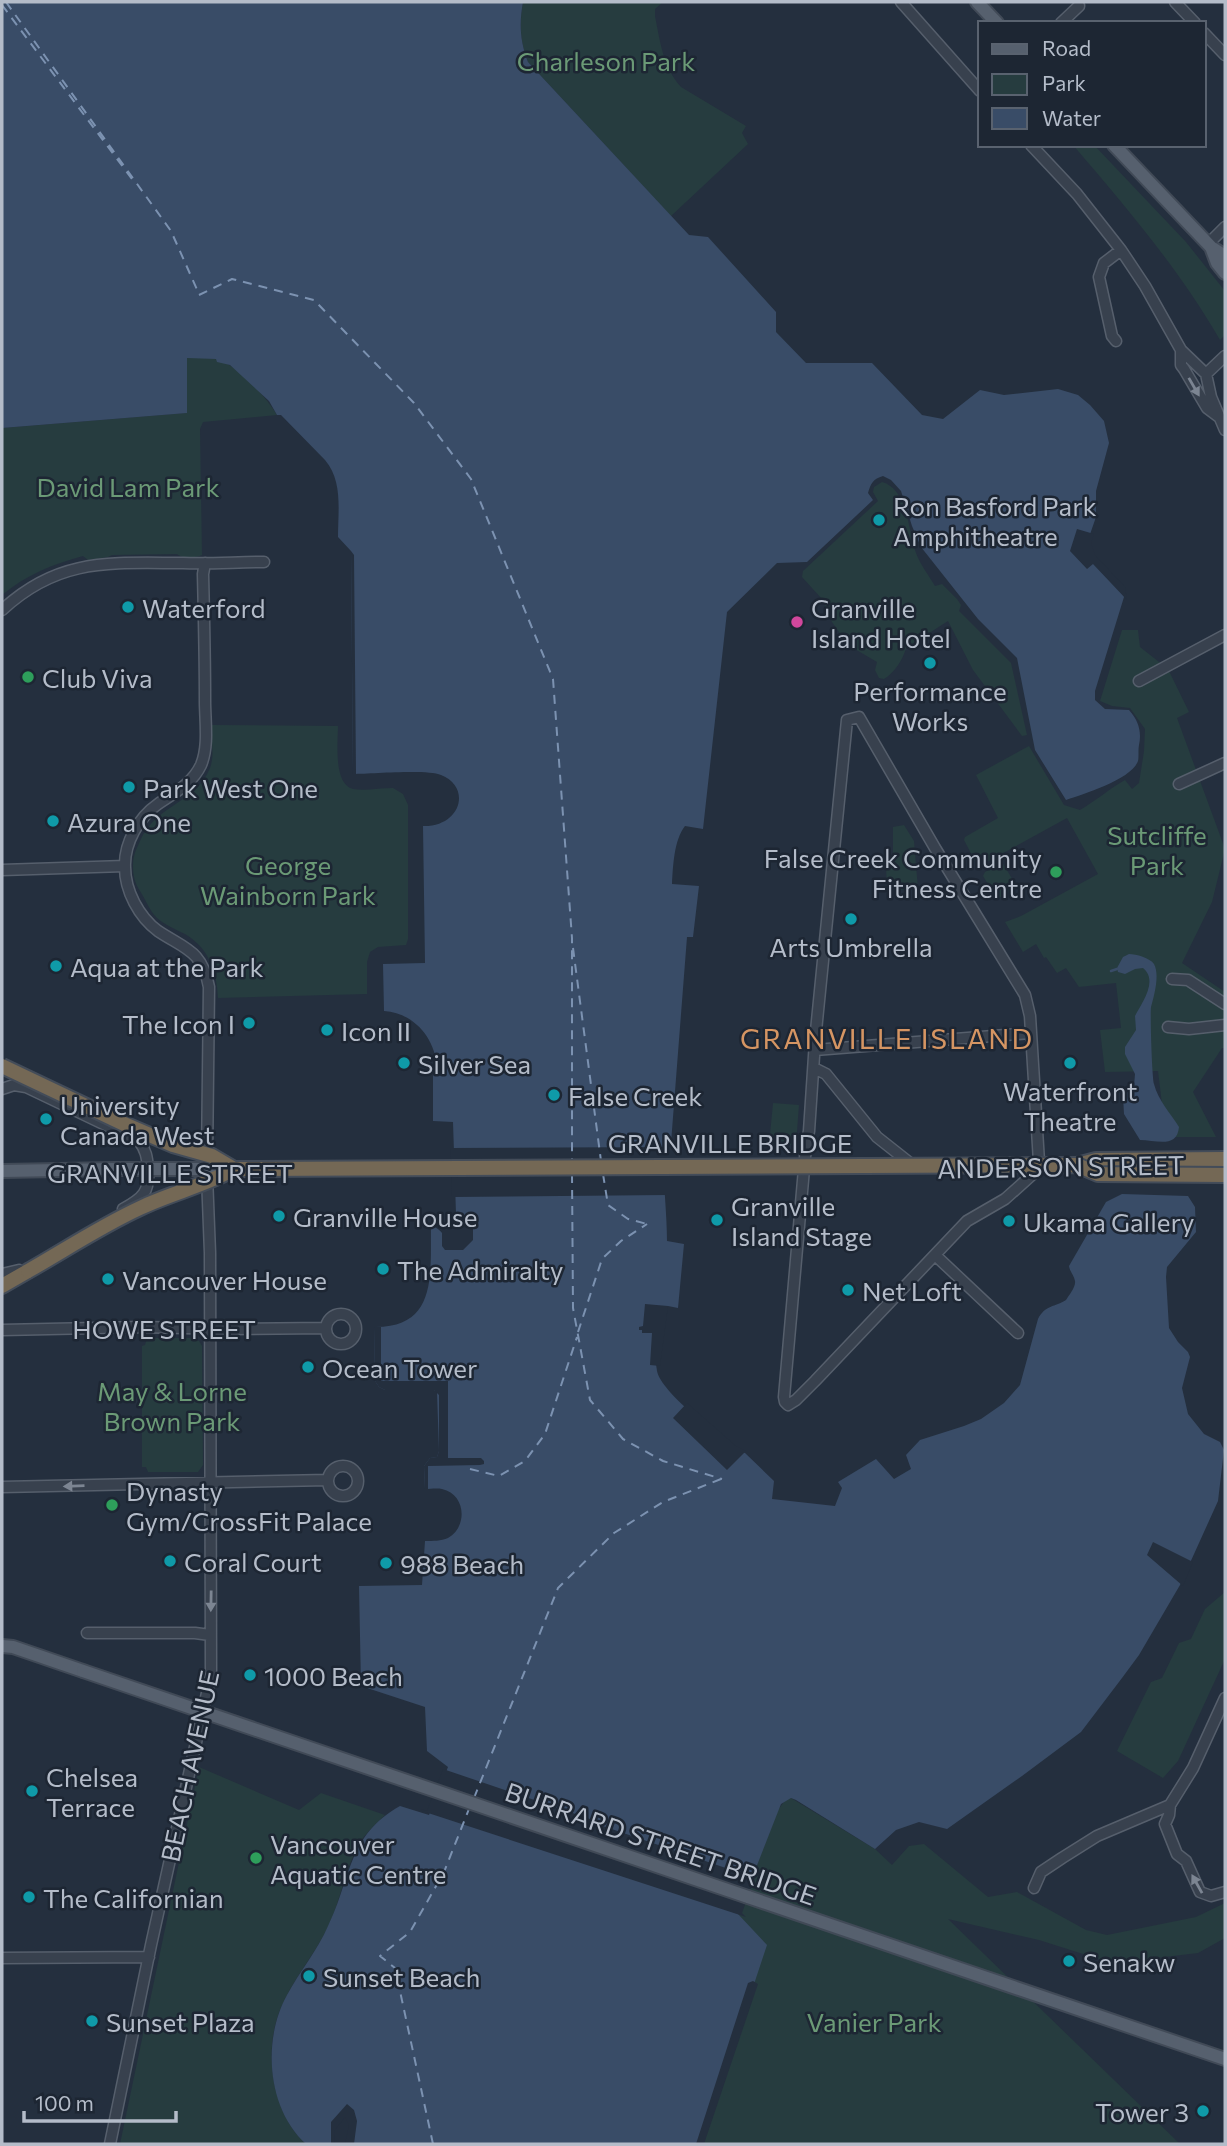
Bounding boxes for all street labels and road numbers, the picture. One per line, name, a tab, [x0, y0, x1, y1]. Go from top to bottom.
street label: GRANVILLE BRIDGE	[608, 1127, 852, 1158]
street label: ANDERSON STREET	[937, 1148, 1185, 1184]
street label: GRANVILLE STREET	[47, 1157, 293, 1188]
street label: HOWE STREET	[72, 1313, 256, 1344]
street label: BEACH AVENUE	[154, 1667, 224, 1865]
street label: BURRARD STREET BRIDGE	[501, 1775, 821, 1911]

